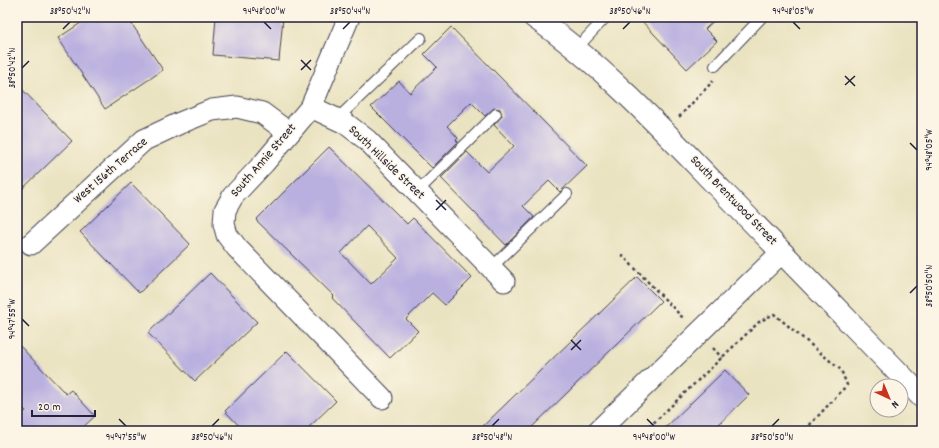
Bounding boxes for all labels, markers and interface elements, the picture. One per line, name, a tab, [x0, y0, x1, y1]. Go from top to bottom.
text: 38°50'42"N	[50, 5, 90, 19]
text: 94°48'00"W	[243, 5, 285, 19]
text: 38°50'44"N	[330, 5, 370, 19]
text: 38°50'46"N	[609, 5, 651, 19]
text: 94°48'05"W	[772, 5, 814, 19]
text: 38°50'42"N	[6, 48, 20, 88]
street label: South Annie Street	[226, 120, 302, 202]
street label: South Hillside Street	[343, 121, 429, 205]
text: 94°48'05"W	[923, 129, 937, 171]
street label: West 156th Terrace	[70, 133, 153, 209]
street label: South Brentwood Street	[685, 152, 781, 251]
text: 38°50'50"N	[923, 265, 937, 307]
text: 94°47'55"W	[6, 299, 20, 339]
north arrow	[869, 378, 909, 418]
scale bar	[32, 392, 95, 418]
text: N	[887, 396, 902, 412]
text: 20 m	[38, 399, 61, 416]
text: 94°47'55"W	[106, 431, 146, 445]
text: 38°50'46"N	[191, 431, 233, 445]
text: 38°50'48"N	[472, 431, 512, 445]
text: 94°48'00"W	[633, 431, 675, 445]
text: 38°50'50"N	[751, 431, 793, 445]

